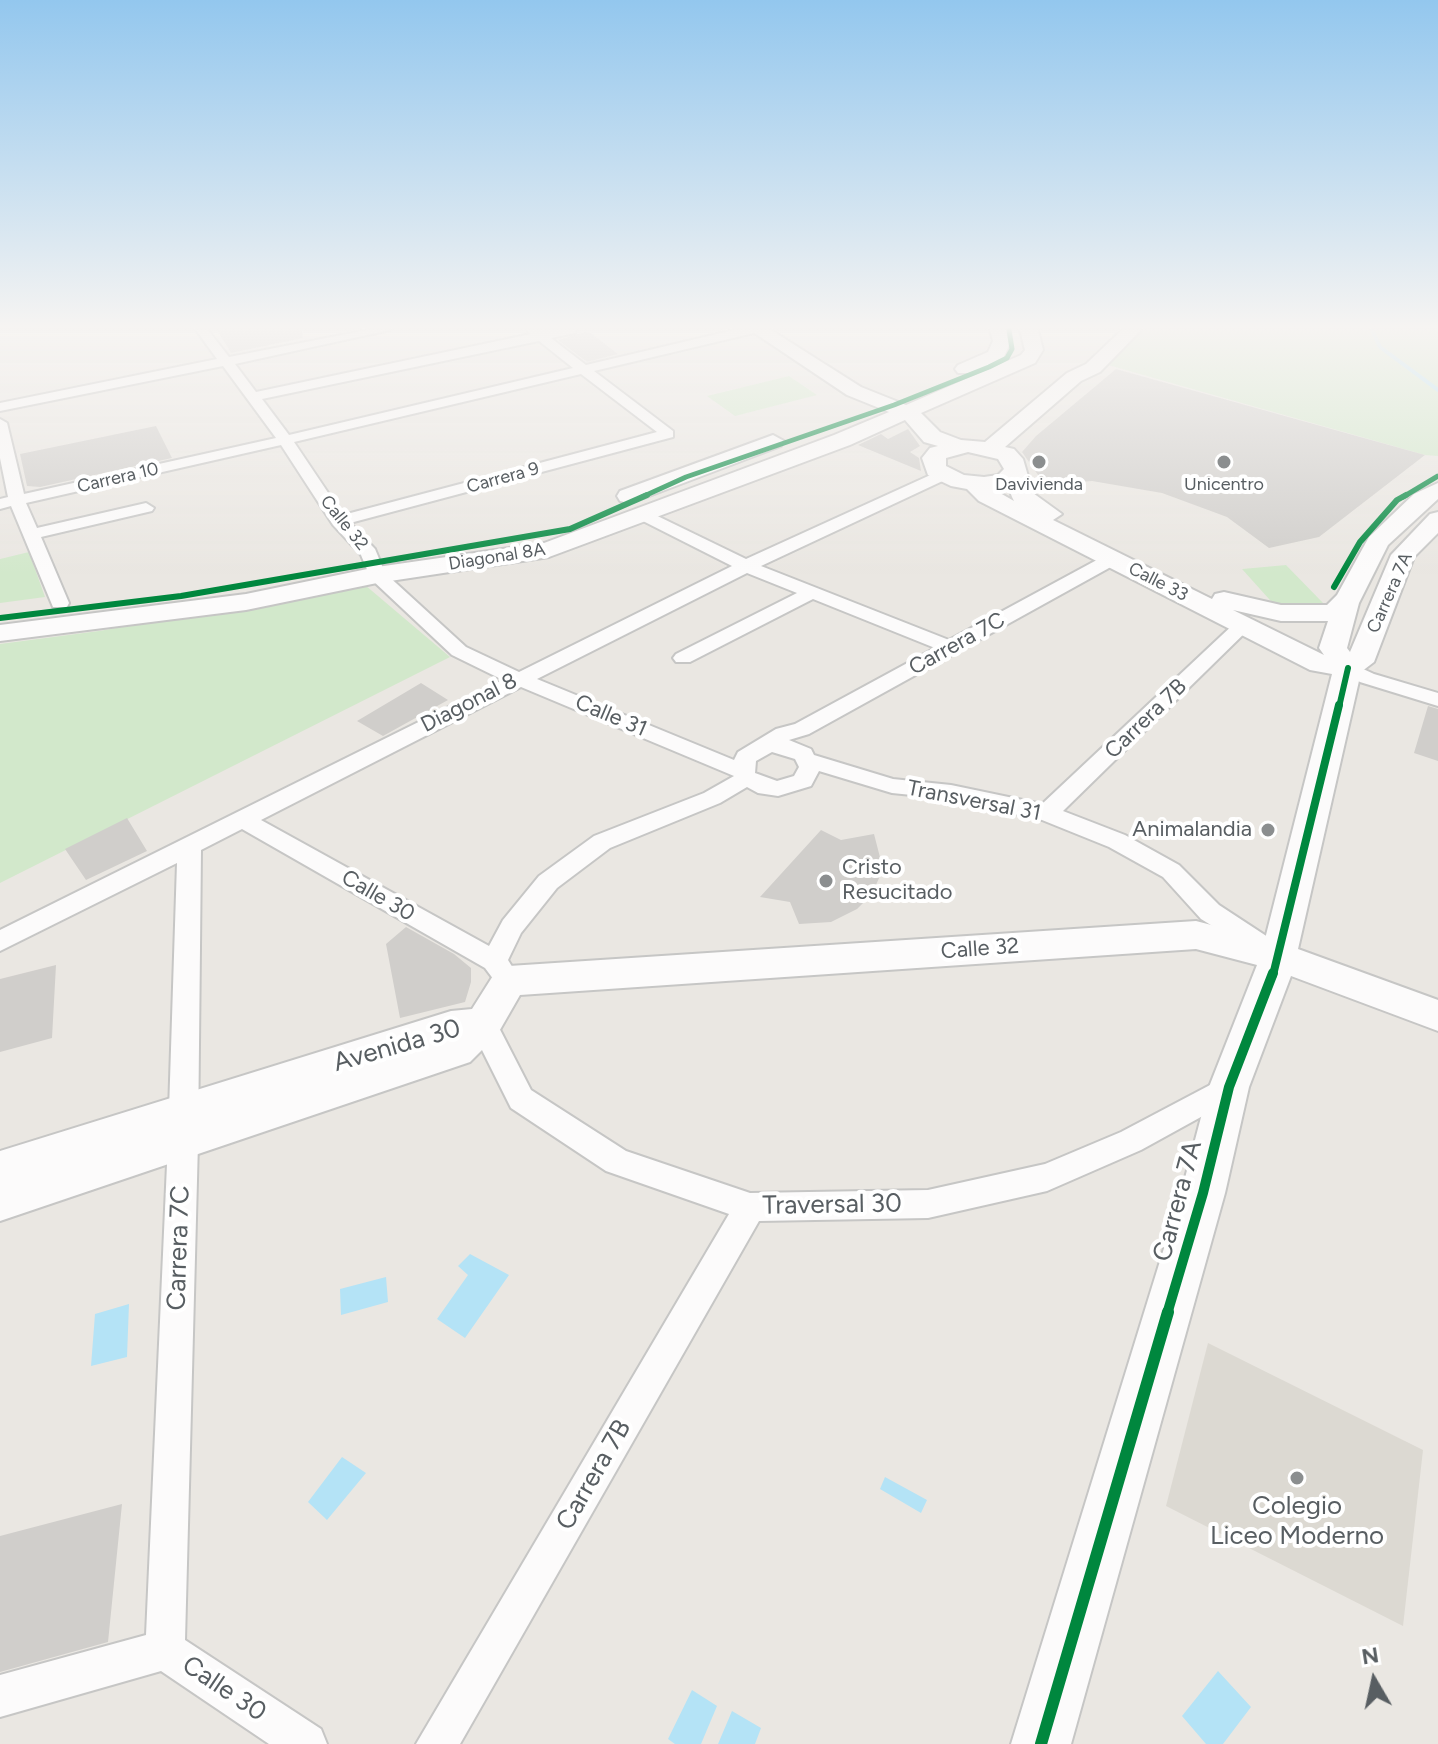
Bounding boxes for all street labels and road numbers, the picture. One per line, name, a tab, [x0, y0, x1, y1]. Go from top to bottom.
street label: Carrera 10	[75, 458, 161, 498]
street label: Carrera 9	[464, 458, 542, 498]
street label: Calle 32	[315, 491, 373, 555]
street label: Diagonal 8A	[447, 539, 547, 575]
street label: Carrera 7A	[1363, 549, 1417, 637]
street label: Calle 33	[1125, 558, 1191, 606]
street label: Carrera 7C	[904, 607, 1010, 681]
street label: Diagonal 8	[416, 668, 522, 738]
street label: Carrera 7B	[1100, 674, 1192, 764]
street label: Calle 31	[571, 689, 651, 743]
street label: Transversal 31	[905, 775, 1043, 827]
street label: Calle 30	[337, 864, 419, 928]
street label: Calle 32	[940, 933, 1020, 965]
street label: Avenida 30	[330, 1013, 464, 1079]
street label: Carrera 7A	[1147, 1137, 1209, 1265]
street label: Carrera 7C	[161, 1185, 197, 1311]
street label: Traversal 30	[762, 1188, 902, 1222]
street label: Carrera 7B	[550, 1414, 638, 1536]
street label: Calle 30	[176, 1650, 272, 1728]

